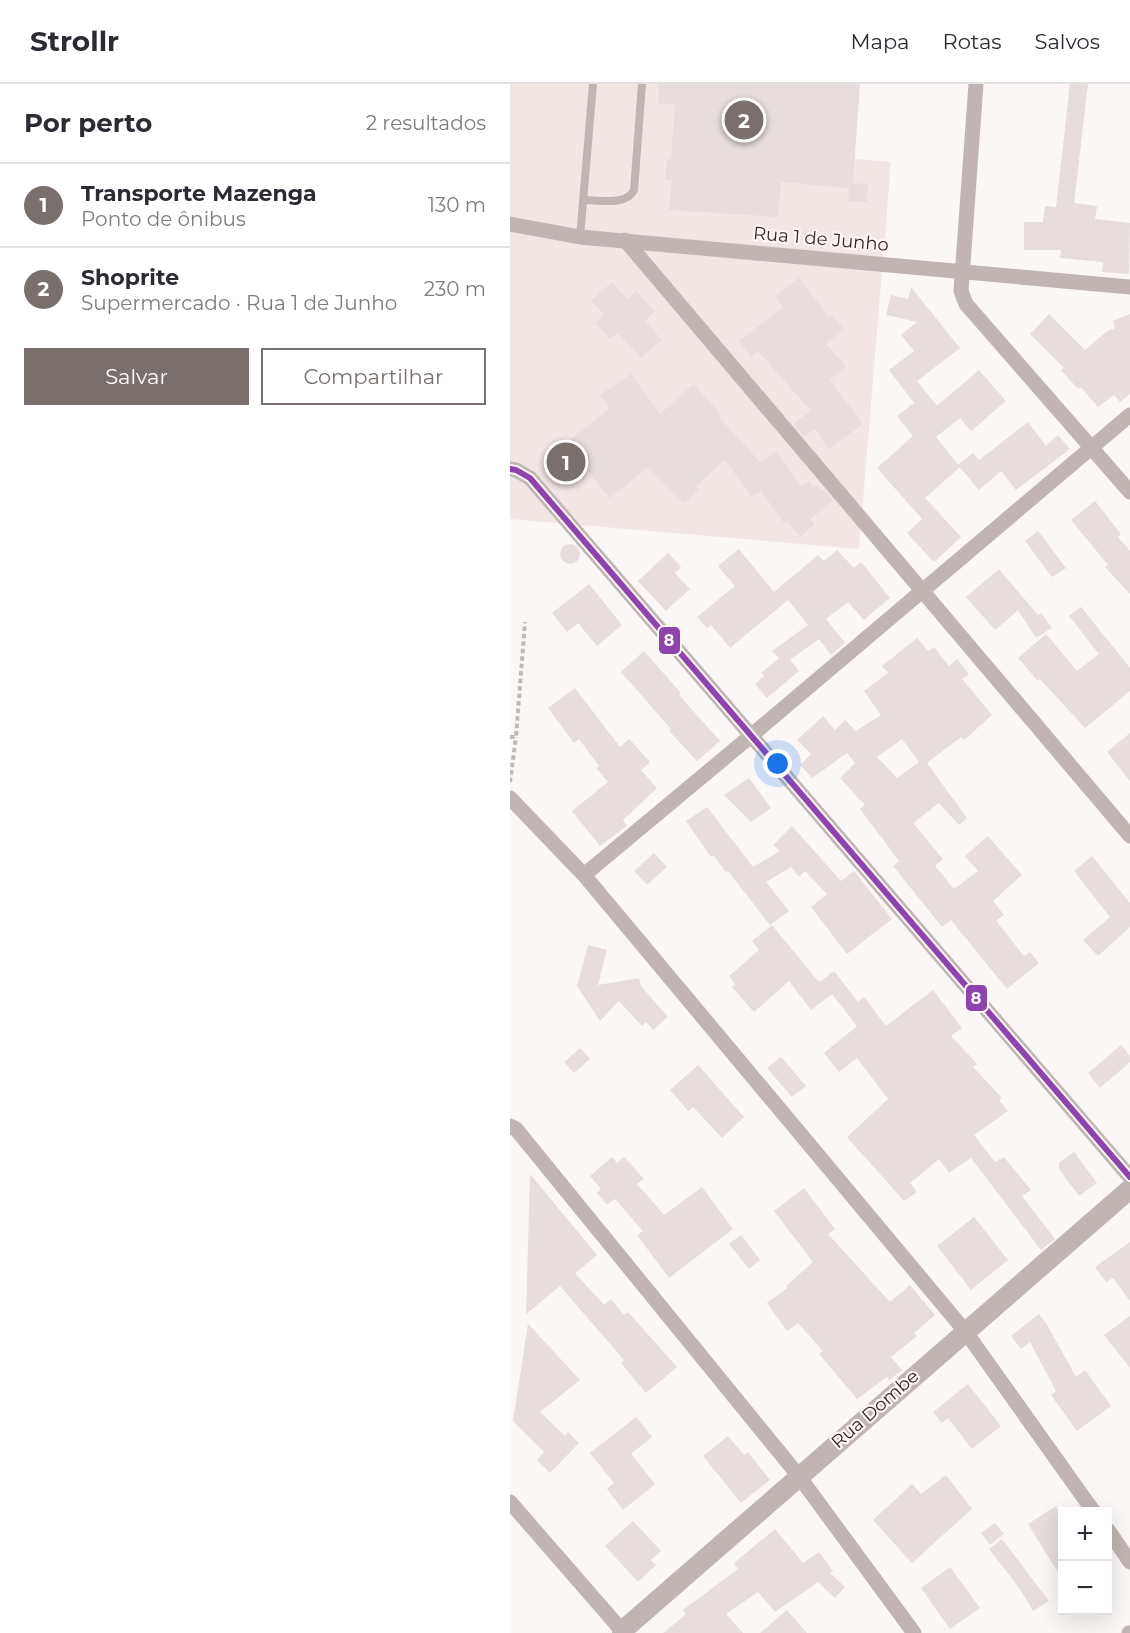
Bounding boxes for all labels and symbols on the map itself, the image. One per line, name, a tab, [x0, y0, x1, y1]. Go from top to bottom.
pin: 2	[724, 98, 764, 142]
street label: Rua 1 de Junho	[752, 222, 890, 256]
pin: 1	[546, 440, 586, 484]
line badge: 8	[658, 626, 681, 655]
text: 8	[664, 631, 674, 650]
your location	[763, 749, 792, 778]
line badge: 8	[965, 984, 988, 1012]
text: 8	[971, 989, 981, 1008]
street label: Rua Dombe	[827, 1365, 923, 1453]

